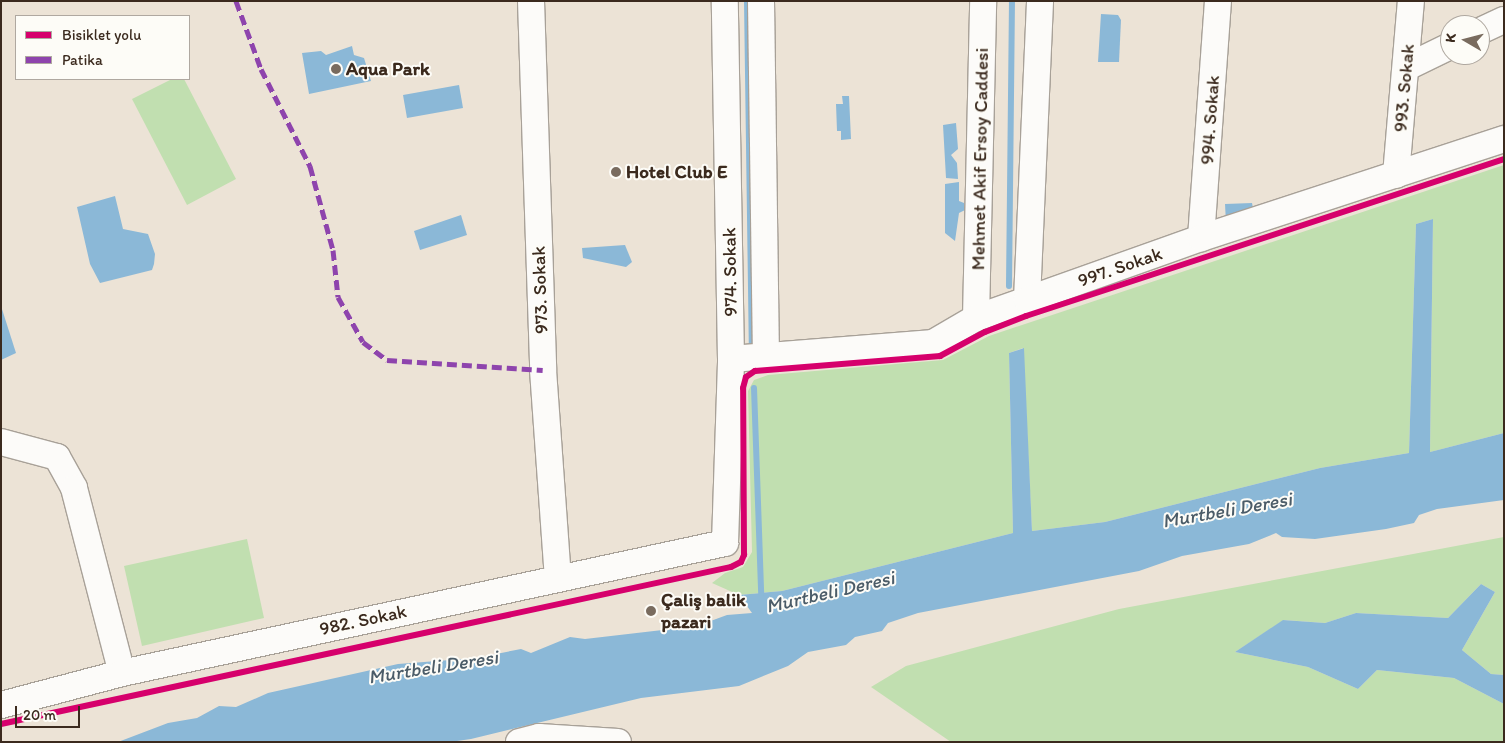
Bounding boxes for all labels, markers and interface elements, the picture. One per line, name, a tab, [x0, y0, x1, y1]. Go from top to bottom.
legend	[15, 15, 190, 80]
north arrow	[1440, 15, 1490, 65]
text: Bisiklet yolu	[62, 26, 141, 44]
text: K	[1442, 32, 1460, 44]
street label: 993. Sokak	[1389, 43, 1419, 133]
street label: Mehmet Akif Ersoy Caddesi	[967, 47, 993, 271]
text: Patika	[62, 51, 103, 69]
place label: Aqua Park	[346, 58, 429, 80]
marker: Aqua Park	[330, 63, 342, 75]
street label: 994. Sokak	[1196, 75, 1224, 165]
place label: Hotel Club E	[626, 161, 727, 183]
marker: Hotel Club E	[610, 166, 622, 178]
street label: 974. Sokak	[718, 227, 742, 317]
street label: 997. Sokak	[1075, 242, 1165, 292]
street label: 973. Sokak	[527, 246, 553, 334]
water label: Murtbeli Deresi	[1160, 487, 1294, 533]
water label: Murtbeli Deresi	[763, 566, 897, 618]
place label: Çaliş balik pazari	[661, 589, 746, 633]
street label: 982. Sokak	[317, 600, 409, 640]
marker: Çaliş balik pazari	[645, 605, 657, 617]
water label: Murtbeli Deresi	[366, 645, 500, 689]
scale bar	[18, 696, 82, 728]
text: 20 m	[23, 706, 56, 724]

